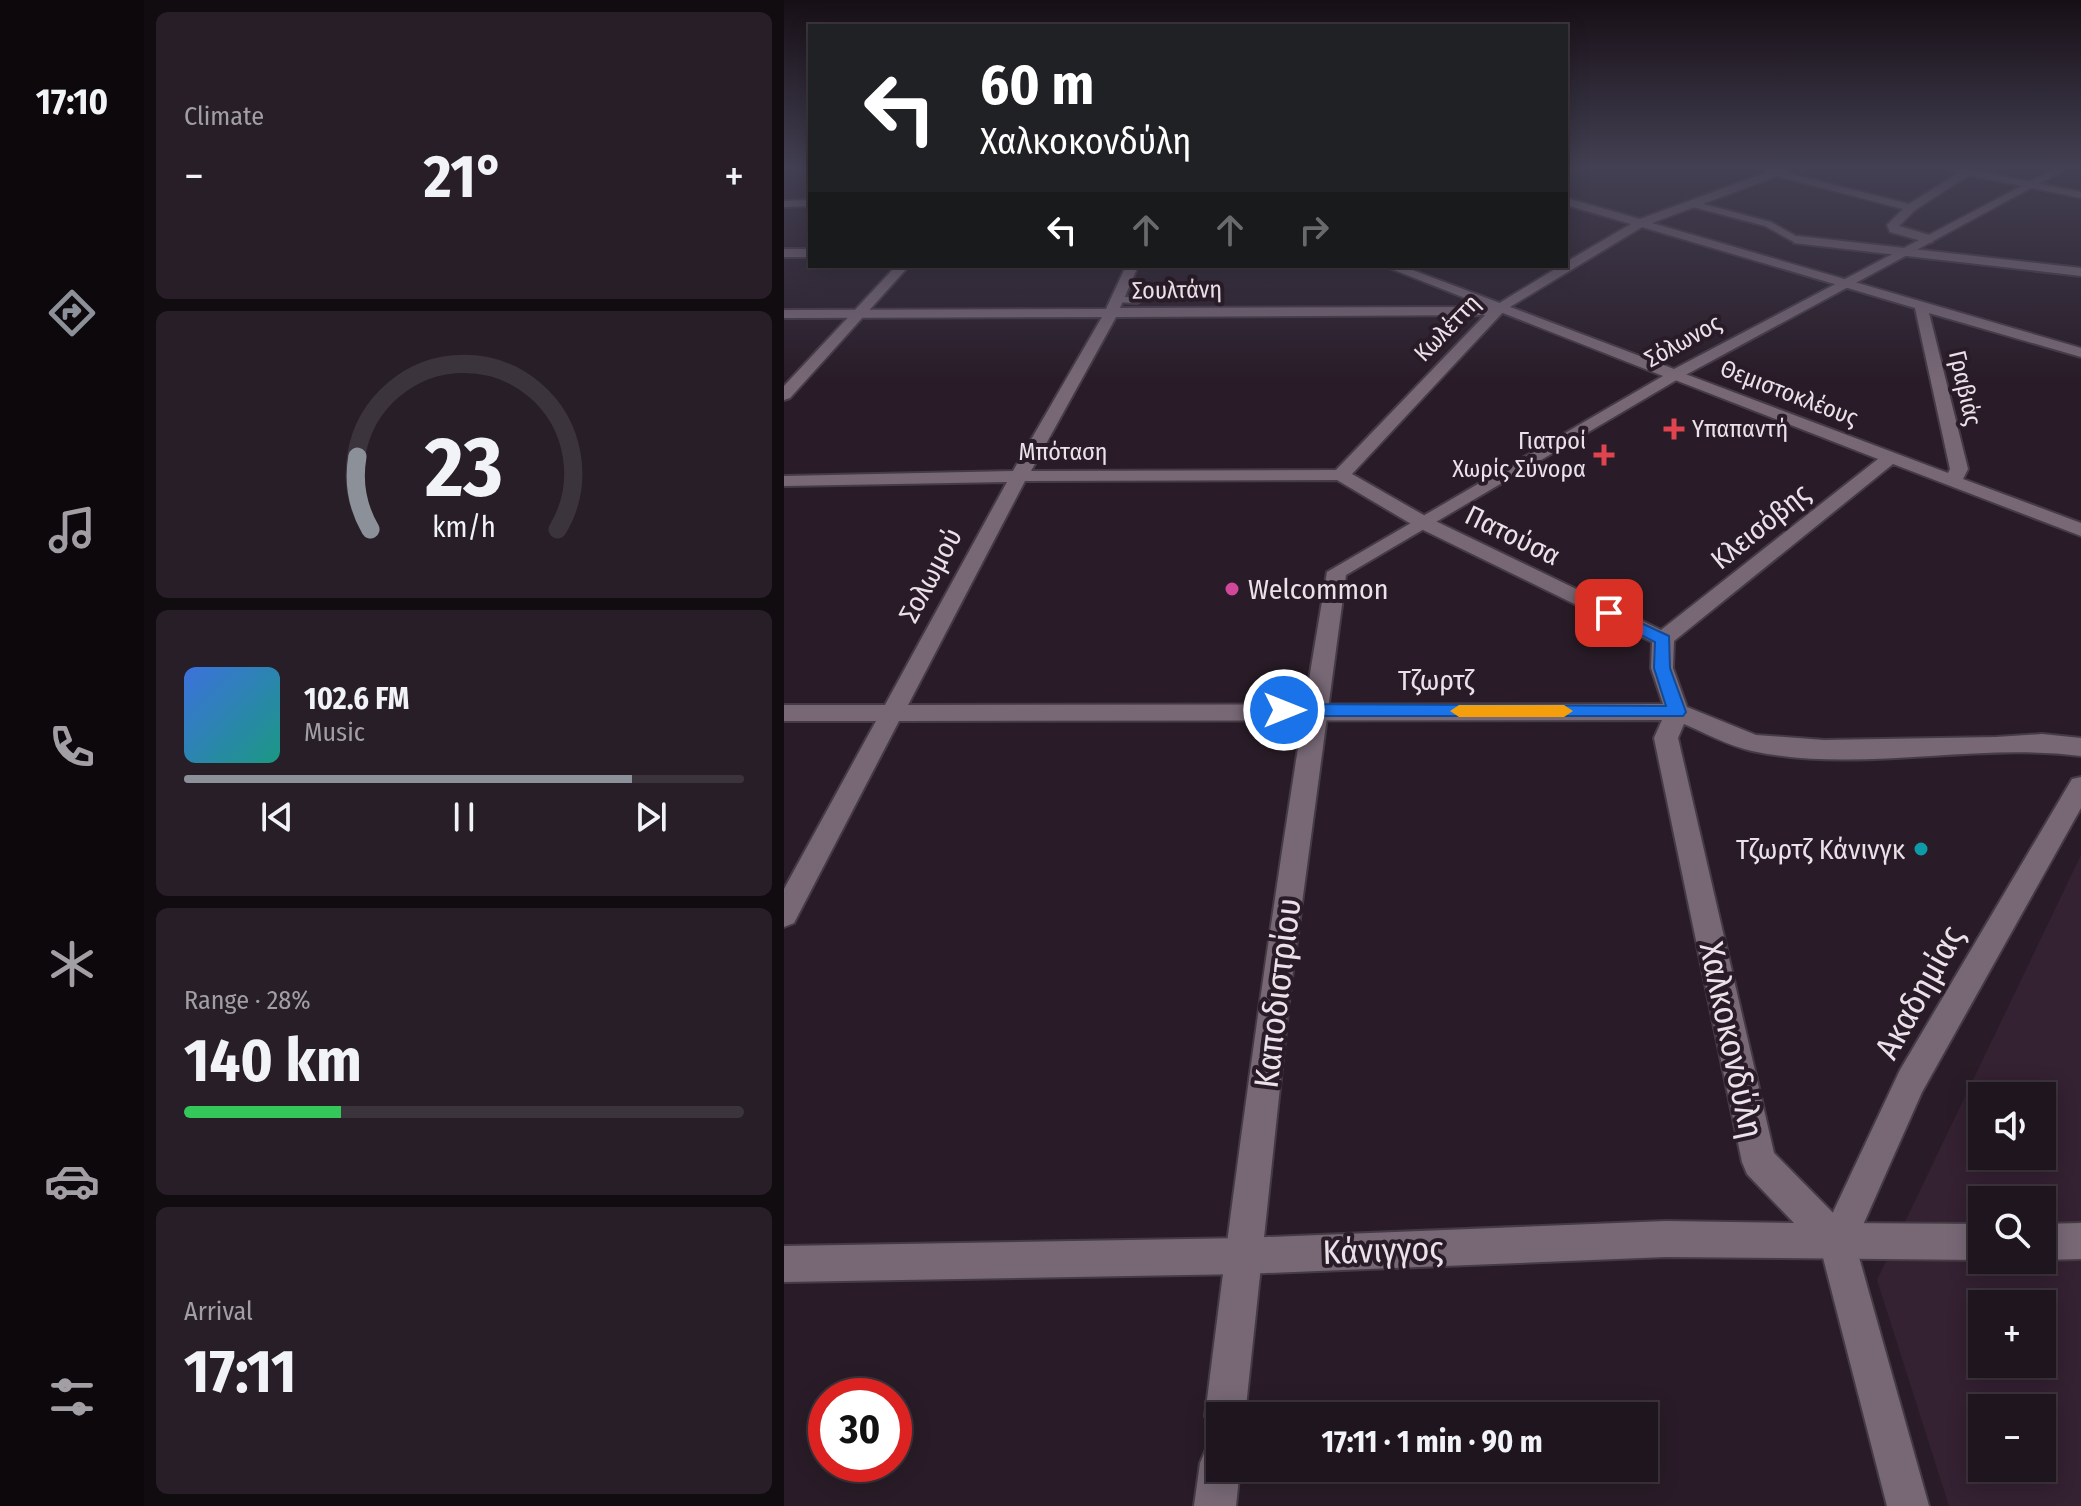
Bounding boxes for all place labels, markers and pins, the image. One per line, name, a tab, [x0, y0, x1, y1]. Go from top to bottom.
place label: Υπαπαντή	[1692, 415, 1788, 443]
marker: Υπαπαντή	[1663, 418, 1685, 440]
place label: Γιατροί Χωρίς Σύνορα	[1452, 427, 1586, 483]
marker: Γιατροί Χωρίς Σύνορα	[1593, 444, 1615, 466]
place label: Welcommon	[1248, 573, 1389, 606]
pin	[1575, 579, 1643, 647]
marker: Welcommon	[1223, 580, 1241, 598]
place label: Τζωρτζ Κάνινγκ	[1736, 833, 1906, 866]
marker: Τζωρτζ Κάνινγκ	[1912, 840, 1930, 858]

